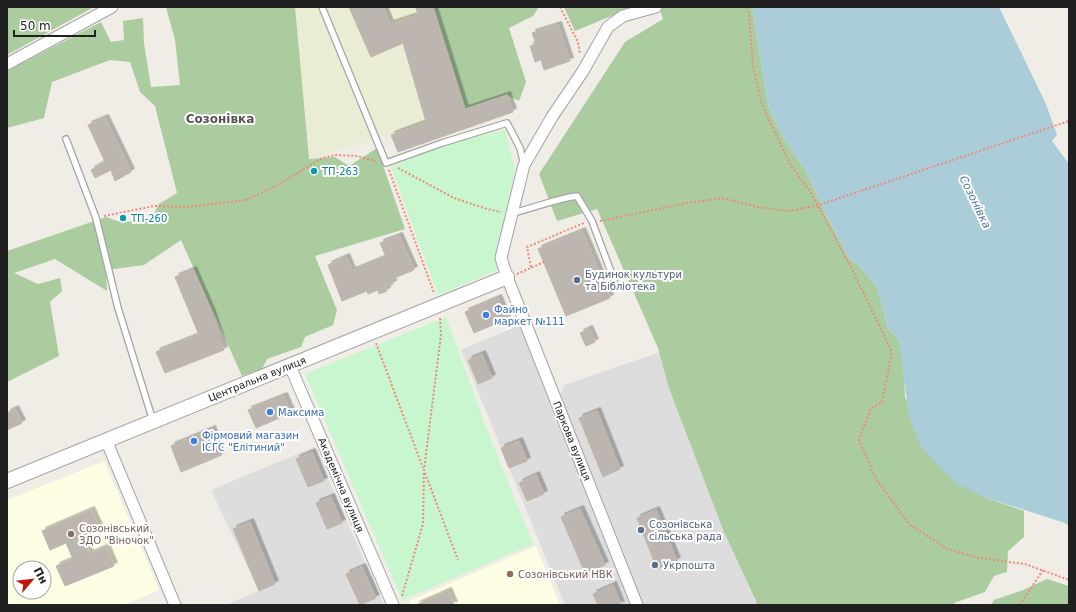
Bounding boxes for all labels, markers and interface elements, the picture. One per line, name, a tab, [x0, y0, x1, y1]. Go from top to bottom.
scale bar	[14, 12, 95, 38]
text: 50 m	[20, 19, 51, 33]
district label: Созонівка	[186, 112, 254, 126]
marker: ТП-263	[309, 166, 319, 176]
place label: ТП-263	[321, 166, 358, 177]
water label: Созонівка	[957, 173, 993, 231]
marker: ТП-260	[118, 213, 128, 223]
place label: ТП-260	[130, 213, 167, 224]
place label: Будинок культури та Бібліотека	[585, 269, 682, 292]
marker: Будинок культури та Бібліотека	[572, 275, 582, 285]
place label: Файно маркет №111	[494, 304, 565, 327]
marker: Файно маркет №111	[481, 310, 491, 320]
street label: Центральна вулиця	[207, 354, 307, 404]
street label: Паркова вулиця	[551, 400, 593, 482]
marker: Максима	[265, 407, 275, 417]
place label: Максима	[278, 407, 324, 418]
place label: Фірмовий магазин ІСГС "Елітиний"	[202, 430, 299, 453]
marker: Фірмовий магазин ІСГС "Елітиний"	[189, 436, 199, 446]
street label: Академічна вулиця	[316, 436, 366, 534]
place label: Созонівська сільська рада	[649, 519, 722, 542]
place label: Созонівський ЗДО "Віночок"	[79, 523, 154, 546]
marker: Созонівська сільська рада	[636, 525, 646, 535]
marker: Созонівський ЗДО "Віночок"	[66, 529, 76, 539]
north arrow	[12, 560, 52, 600]
marker: Укрпошта	[650, 560, 660, 570]
place label: Укрпошта	[663, 560, 715, 571]
text: Пн	[31, 565, 50, 586]
marker: Созонівський НВК	[505, 569, 515, 579]
place label: Созонівський НВК	[518, 569, 613, 580]

